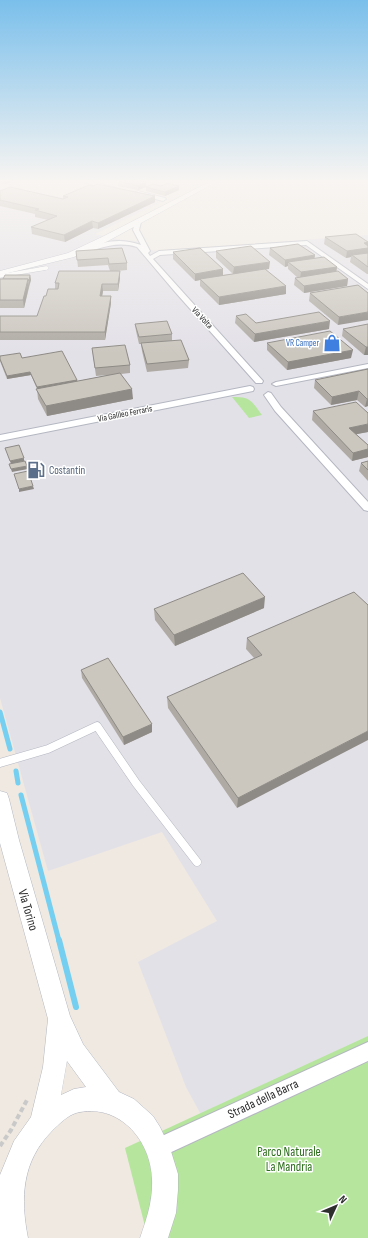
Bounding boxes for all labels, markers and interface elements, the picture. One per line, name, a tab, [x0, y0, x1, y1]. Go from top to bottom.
street label: Via Volta	[189, 305, 215, 331]
shop icon: VR Camper	[322, 333, 342, 353]
place label: VR Camper	[286, 338, 319, 349]
street label: Via Galileo Ferraris	[97, 403, 153, 425]
fuel station icon: Costantin	[26, 460, 46, 480]
place label: Costantin	[49, 464, 85, 477]
street label: Via Torino	[14, 887, 42, 933]
street label: Strada della Barra	[225, 1076, 301, 1122]
park label: Parco Naturale La Mandria	[257, 1144, 321, 1175]
north arrow	[316, 1186, 356, 1226]
text: N	[336, 1193, 350, 1206]

